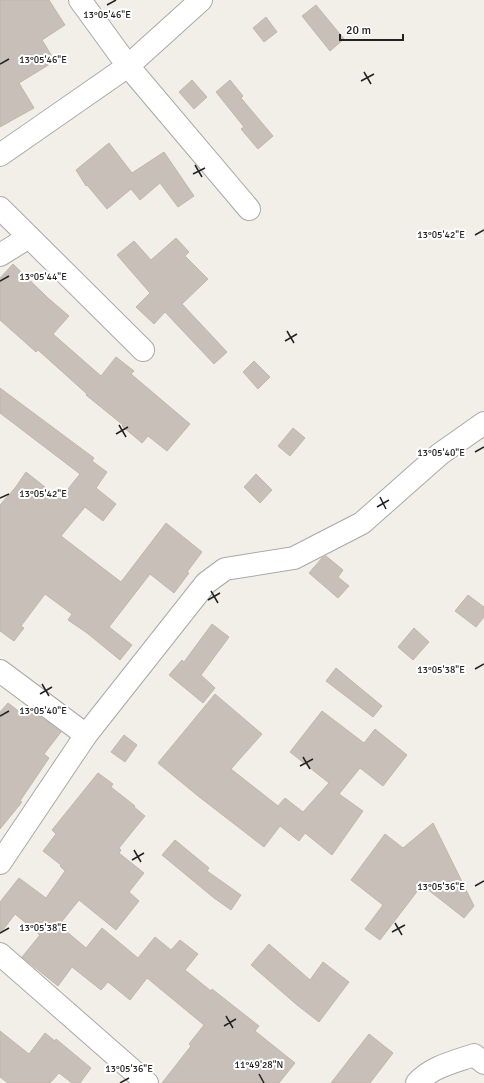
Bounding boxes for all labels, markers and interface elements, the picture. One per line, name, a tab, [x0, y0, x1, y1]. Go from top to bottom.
text: 13°05'46"E	[83, 9, 131, 21]
scale bar	[340, 16, 403, 42]
text: 20 m	[346, 23, 371, 38]
text: 13°05'46"E	[19, 54, 67, 66]
text: 13°05'42"E	[417, 229, 465, 241]
text: 13°05'44"E	[19, 271, 67, 283]
text: 13°05'40"E	[417, 447, 465, 459]
text: 13°05'42"E	[19, 488, 67, 500]
text: 13°05'38"E	[417, 664, 465, 676]
text: 13°05'40"E	[19, 705, 67, 717]
text: 13°05'36"E	[417, 881, 465, 893]
text: 13°05'38"E	[19, 922, 67, 934]
text: 11°49'28"N	[235, 1059, 283, 1071]
text: 13°05'36"E	[105, 1063, 153, 1075]

